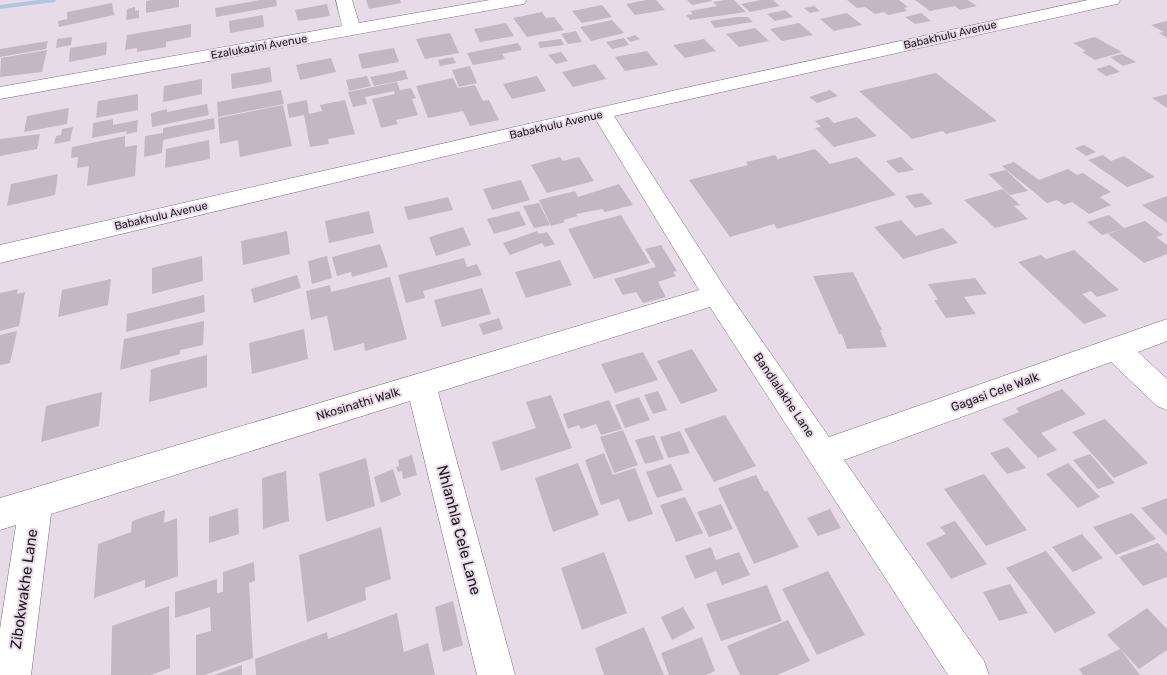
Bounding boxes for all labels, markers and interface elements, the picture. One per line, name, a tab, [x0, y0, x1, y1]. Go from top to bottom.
street label: Babakhulu Avenue	[902, 18, 998, 52]
street label: Ezalukazini Avenue	[210, 32, 308, 62]
street label: Babakhulu Avenue	[508, 108, 604, 142]
street label: Babakhulu Avenue	[113, 199, 209, 233]
street label: Bandlalakhe Lane	[751, 350, 818, 440]
street label: Gagasi Cele Walk	[949, 369, 1042, 414]
street label: Nkosinathi Walk	[314, 384, 402, 423]
street label: Nhlanhla Cele Lane	[433, 463, 485, 597]
street label: Zibokwakhe Lane	[7, 528, 41, 650]

